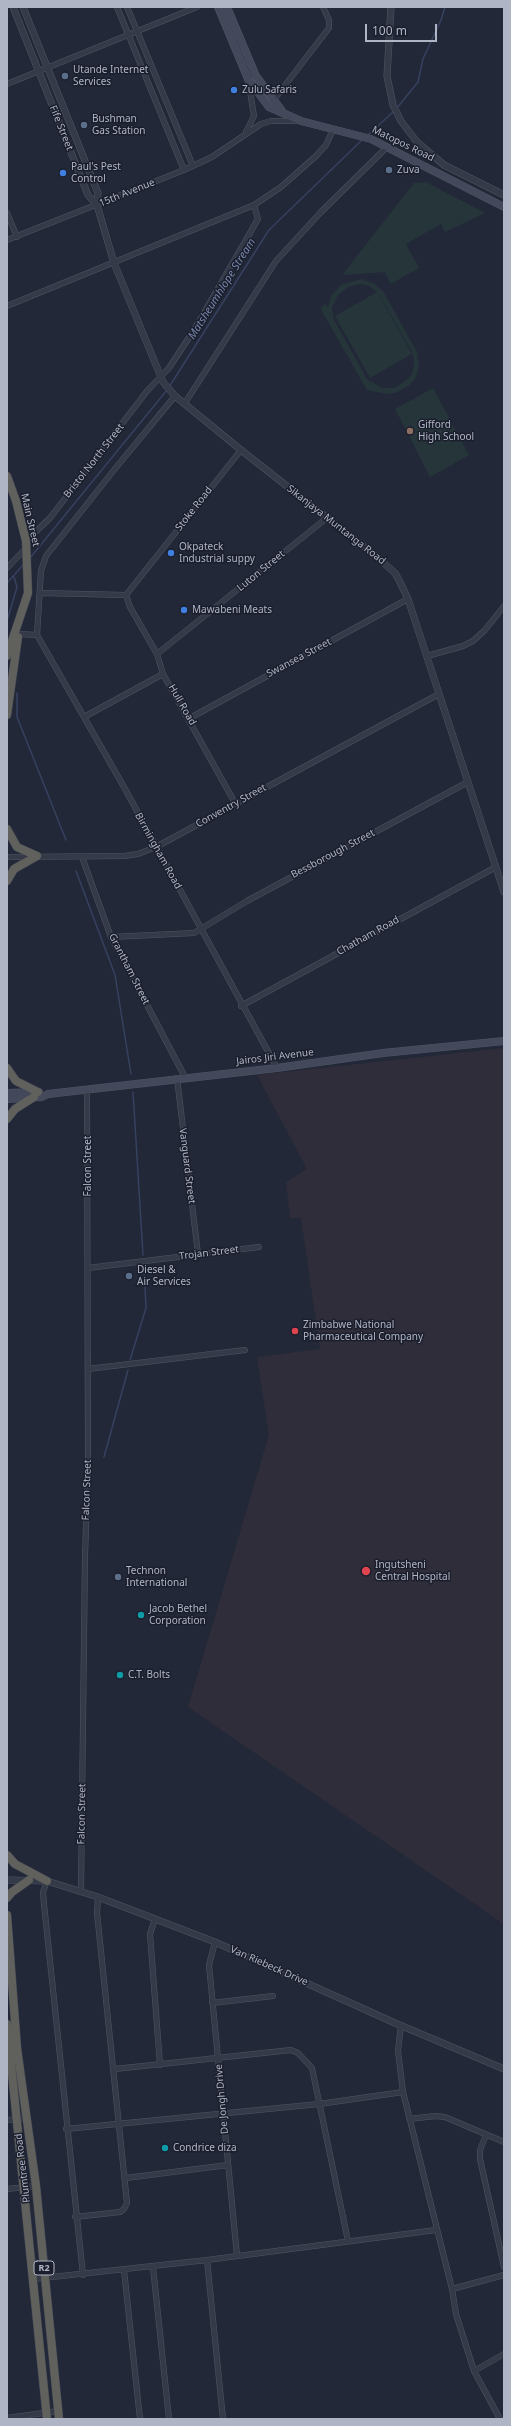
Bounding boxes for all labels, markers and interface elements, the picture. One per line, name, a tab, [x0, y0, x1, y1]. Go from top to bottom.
scale bar	[367, 16, 439, 42]
text: 100 m	[372, 22, 407, 39]
place label: Utande Internet Services	[73, 64, 148, 88]
marker: Utande Internet Services	[60, 71, 70, 81]
place label: Zulu Safaris	[242, 84, 297, 96]
marker: Zulu Safaris	[229, 85, 239, 95]
street label: Fife Street	[47, 104, 75, 152]
place label: Bushman Gas Station	[92, 113, 145, 136]
marker: Bushman Gas Station	[79, 120, 89, 130]
street label: Matopos Road	[370, 124, 436, 164]
place label: Paul's Pest Control	[71, 161, 121, 184]
place label: Zuva	[397, 164, 420, 176]
marker: Zuva	[384, 165, 394, 175]
marker: Paul's Pest Control	[58, 168, 68, 178]
street label: 15th Avenue	[97, 176, 157, 210]
water label: Matsheumhlope Stream	[186, 236, 258, 342]
place label: Gifford High School	[418, 419, 474, 442]
street label: Bristol North Street	[61, 421, 127, 501]
marker: Gifford High School	[405, 426, 415, 436]
street label: Sikanjaya Muntanga Road	[284, 483, 388, 567]
street label: Stoke Road	[173, 485, 215, 533]
street label: Main Street	[18, 492, 42, 548]
place label: Okpateck Industrial suppy	[179, 541, 255, 564]
marker: Okpateck Industrial suppy	[166, 548, 176, 558]
street label: Luton Street	[235, 548, 287, 594]
place label: Mawabeni Meats	[192, 604, 272, 616]
marker: Mawabeni Meats	[179, 605, 189, 615]
street label: Swansea Street	[265, 636, 333, 680]
street label: Hull Road	[165, 682, 199, 728]
street label: Conventry Street	[194, 782, 268, 830]
street label: Birmingham Road	[132, 811, 184, 891]
street label: Bessborough Street	[289, 827, 377, 881]
street label: Chatham Road	[335, 914, 401, 958]
street label: Grantham Street	[106, 931, 152, 1007]
street label: Jairos Jiri Avenue	[236, 1046, 314, 1068]
street label: Vanguard Street	[176, 1127, 198, 1205]
street label: Falcon Street	[82, 1136, 94, 1196]
street label: Trojan Street	[179, 1243, 239, 1263]
place label: Diesel & Air Services	[137, 1264, 191, 1288]
marker: Diesel & Air Services	[124, 1271, 134, 1281]
place label: Zimbabwe National Pharmaceutical Company	[303, 1319, 423, 1342]
marker: Zimbabwe National Pharmaceutical Company	[290, 1326, 300, 1336]
street label: Falcon Street	[80, 1459, 94, 1521]
place label: Ingutsheni Central Hospital	[375, 1559, 450, 1582]
place label: Technon International	[126, 1565, 187, 1588]
marker: Ingutsheni Central Hospital	[360, 1565, 372, 1577]
marker: Technon International	[113, 1572, 123, 1582]
place label: Jacob Bethel Corporation	[149, 1603, 207, 1626]
marker: Jacob Bethel Corporation	[136, 1610, 146, 1620]
place label: C.T. Bolts	[128, 1669, 170, 1681]
marker: C.T. Bolts	[115, 1670, 125, 1680]
street label: Falcon Street	[75, 1783, 89, 1845]
street label: Van Riebeck Drive	[228, 1943, 310, 1989]
street label: De Jongh Drive	[213, 2064, 231, 2134]
street label: Plumtree Road	[13, 2133, 33, 2203]
place label: Condrice diza	[173, 2142, 236, 2154]
marker: Condrice diza	[160, 2143, 170, 2153]
road number: R2	[34, 2261, 54, 2275]

